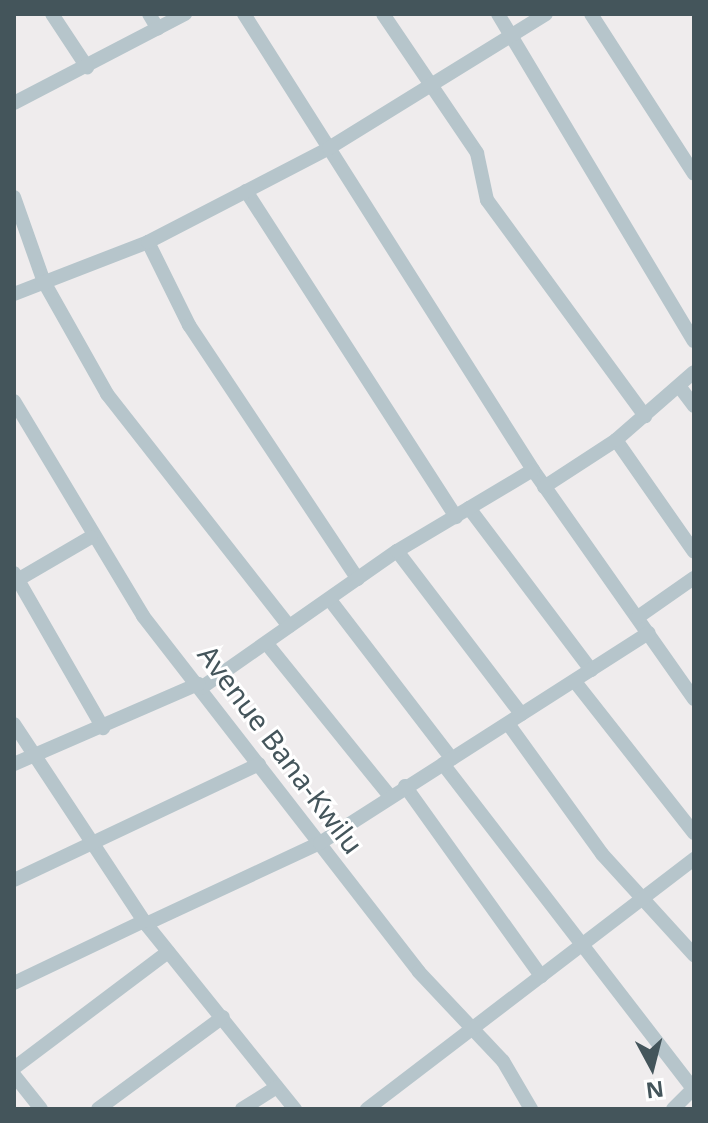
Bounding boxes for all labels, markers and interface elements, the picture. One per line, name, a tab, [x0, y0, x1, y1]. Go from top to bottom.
street label: Avenue Bana-Kwilu	[192, 638, 370, 860]
north arrow	[612, 1027, 692, 1107]
text: N	[644, 1075, 666, 1107]

